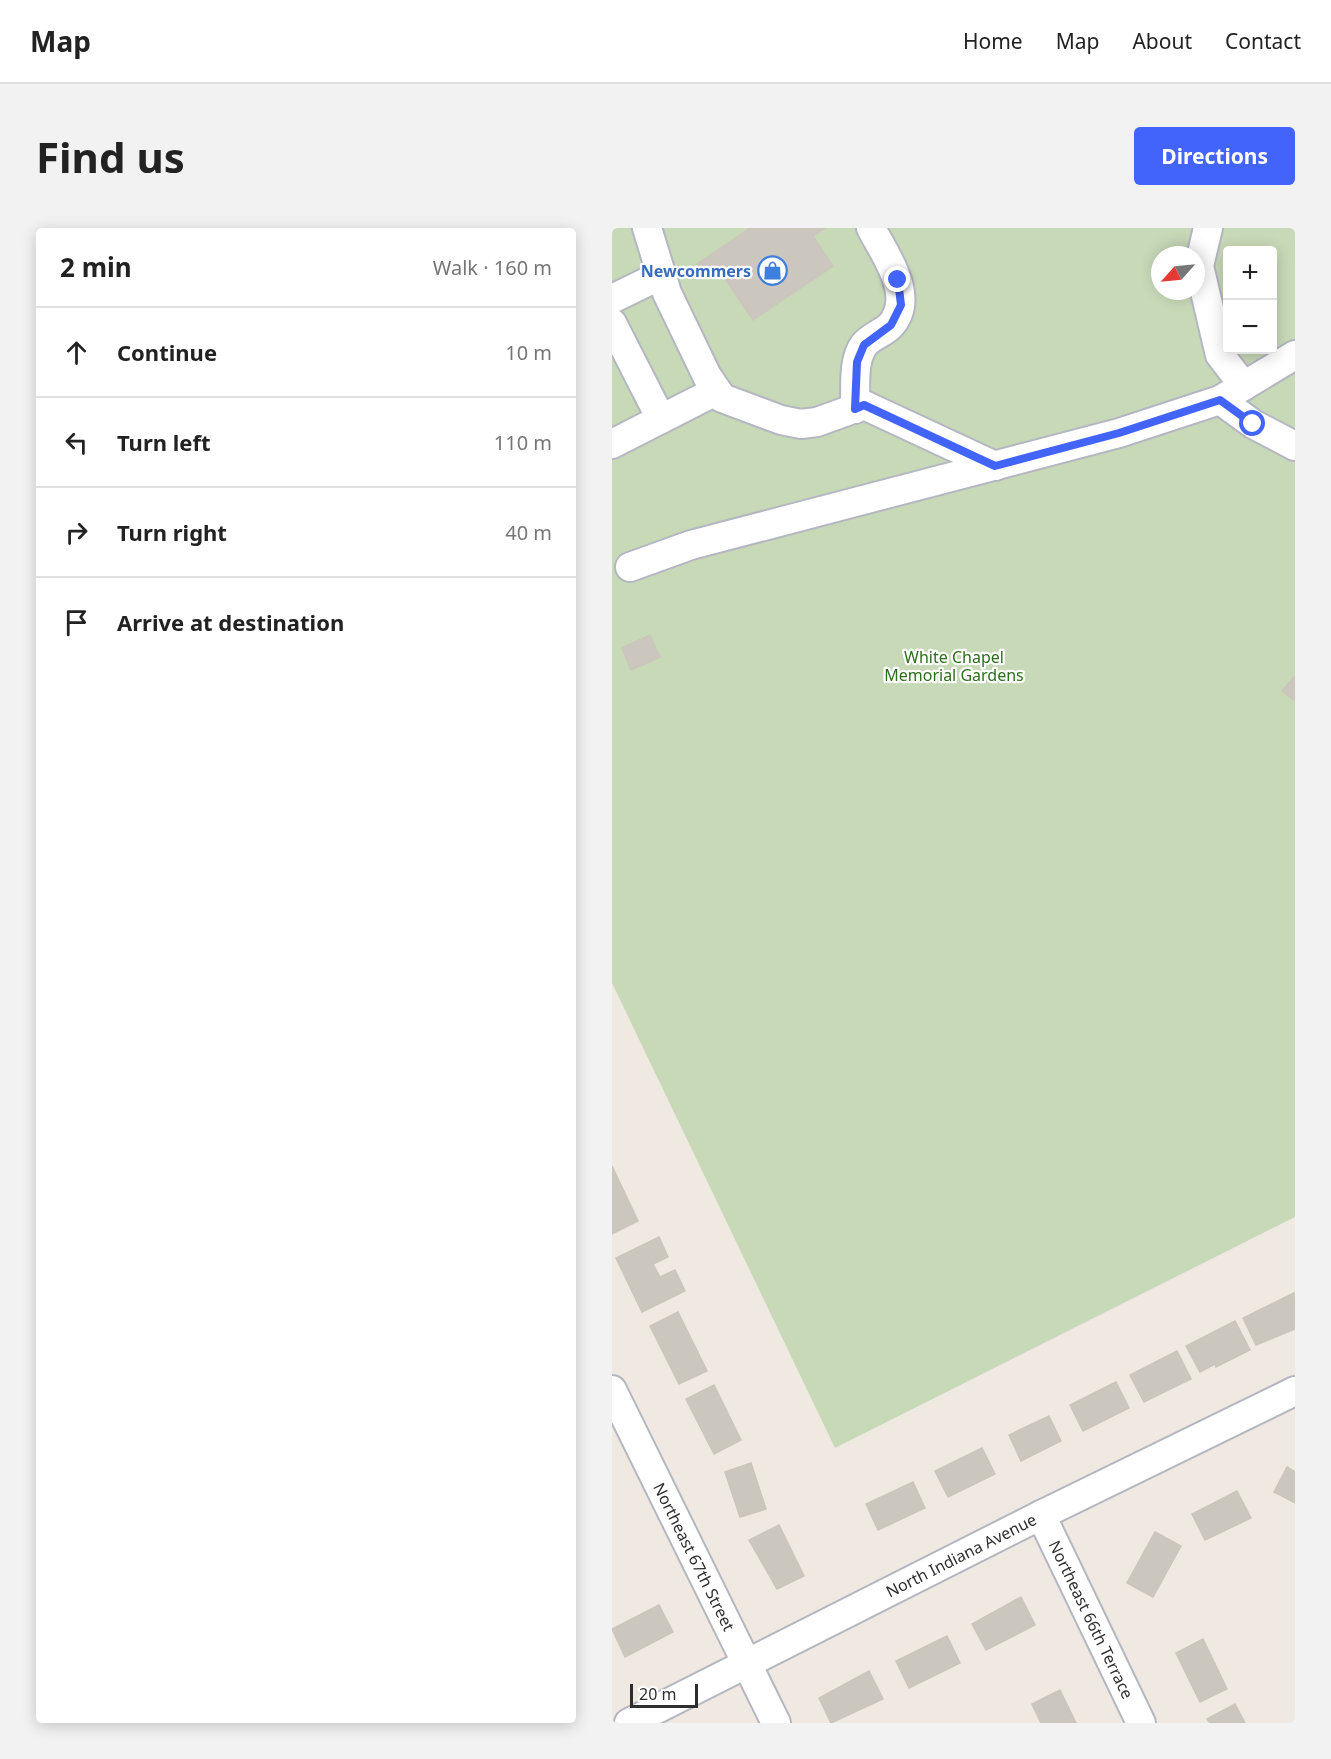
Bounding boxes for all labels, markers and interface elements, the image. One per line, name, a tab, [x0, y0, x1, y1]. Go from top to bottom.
text: Map	[30, 22, 91, 60]
text: Home	[963, 27, 1023, 55]
text: Map	[1056, 27, 1099, 55]
text: About	[1132, 27, 1192, 55]
text: Contact	[1225, 27, 1301, 55]
button: Directions	[1134, 127, 1295, 185]
text: Find us	[36, 128, 185, 185]
north arrow	[1151, 246, 1205, 300]
map controls	[1223, 246, 1277, 354]
button: +	[1223, 246, 1277, 300]
text: 2 min	[60, 249, 132, 285]
text: Walk · 160 m	[433, 254, 552, 281]
shop icon: Newcommers	[756, 255, 788, 287]
place label: Newcommers	[641, 260, 751, 282]
route end	[884, 266, 910, 292]
button: −	[1223, 300, 1277, 354]
icon: ahead	[60, 336, 93, 369]
text: Continue	[117, 337, 217, 367]
text: 10 m	[505, 339, 552, 366]
route start	[1239, 410, 1265, 436]
icon: left	[60, 426, 93, 459]
text: Turn left	[117, 427, 211, 457]
text: 110 m	[494, 429, 552, 456]
icon: right	[60, 516, 93, 549]
text: Turn right	[117, 517, 227, 547]
text: 40 m	[505, 519, 552, 546]
icon: arrive	[60, 606, 93, 639]
text: Arrive at destination	[117, 607, 344, 637]
park label: White Chapel Memorial Gardens	[884, 646, 1024, 686]
street label: Northeast 67th Street	[648, 1479, 740, 1635]
street label: North Indiana Avenue	[882, 1508, 1040, 1603]
street label: Northeast 66th Terrace	[1044, 1537, 1139, 1702]
scale bar	[630, 1681, 698, 1708]
text: 20 m	[639, 1683, 676, 1705]

